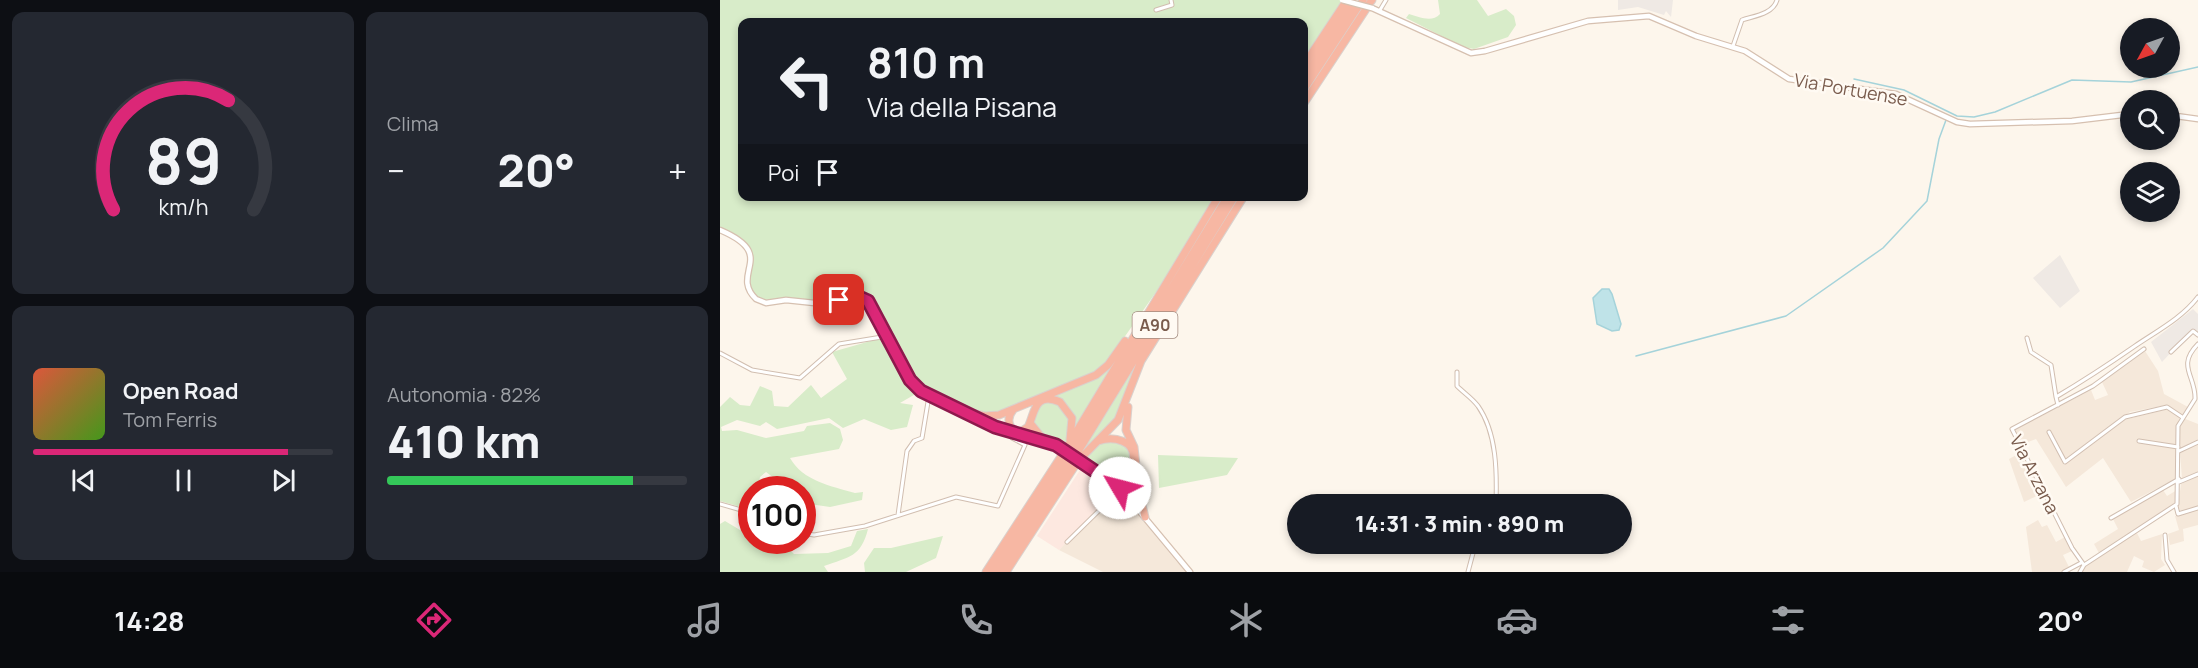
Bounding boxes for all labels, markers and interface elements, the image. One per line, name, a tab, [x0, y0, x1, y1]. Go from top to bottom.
north arrow	[2120, 18, 2180, 78]
map controls	[2120, 18, 2180, 222]
text: 810 m	[867, 33, 985, 91]
icon: left	[768, 42, 846, 120]
street label: Via Portuense	[1792, 67, 1910, 111]
text: Via della Pisana	[867, 88, 1057, 125]
button: search	[2120, 90, 2180, 150]
text: Clima	[387, 110, 439, 137]
text: 89	[144, 117, 221, 203]
text: 20°	[498, 139, 575, 201]
text: −	[387, 148, 405, 193]
text: +	[668, 148, 687, 193]
icon: arrive	[811, 156, 844, 189]
text: Poi	[768, 158, 799, 188]
button: layers	[2120, 162, 2180, 222]
text: km/h	[158, 192, 208, 221]
pin	[813, 274, 864, 325]
icon: arrive	[822, 283, 855, 316]
road number: A90	[1132, 312, 1178, 338]
text: Open Road	[123, 376, 238, 406]
text: Autonomia · 82%	[387, 381, 541, 408]
text: Tom Ferris	[123, 406, 217, 433]
text: 410 km	[387, 410, 541, 472]
street label: Via Arzana	[2005, 430, 2065, 518]
position arrow	[1088, 456, 1152, 520]
icon: previous	[67, 464, 100, 497]
icon: pause	[167, 464, 200, 497]
icon: next	[267, 464, 300, 497]
speed limit sign: 100	[738, 476, 816, 554]
text: 14:31 · 3 min · 890 m	[1355, 509, 1564, 539]
icon: directions	[413, 599, 455, 641]
icon: music	[684, 599, 726, 641]
icon: phone	[955, 599, 997, 641]
icon: climate	[1225, 599, 1267, 641]
icon: car	[1496, 599, 1538, 641]
icon: filters	[1767, 599, 1809, 641]
text: 14:28	[114, 602, 184, 639]
text: 20°	[2038, 602, 2084, 639]

